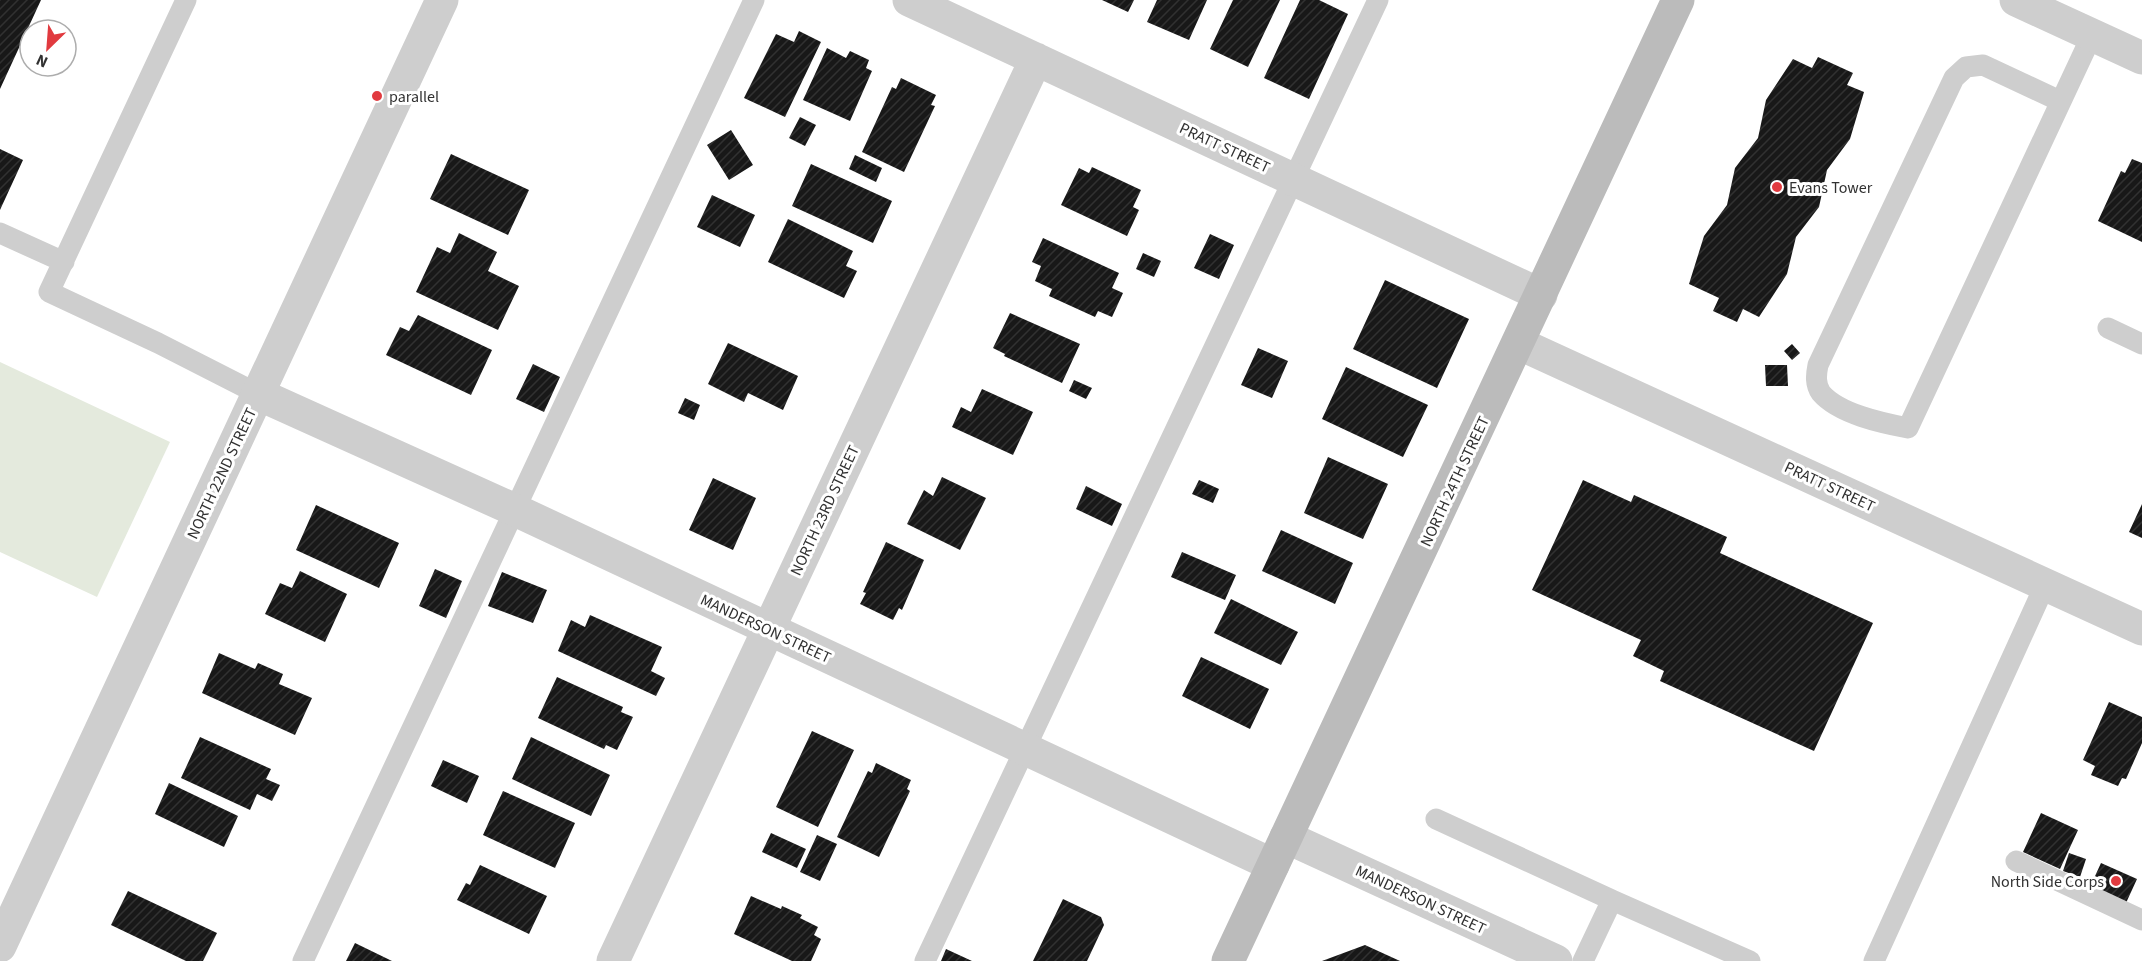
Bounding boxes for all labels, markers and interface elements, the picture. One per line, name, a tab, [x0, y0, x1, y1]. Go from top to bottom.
north arrow	[18, 18, 78, 78]
text: N	[33, 48, 52, 73]
place label: parallel	[389, 86, 439, 108]
marker: parallel	[370, 89, 384, 103]
street label: PRATT STREET	[1176, 117, 1274, 179]
place label: Evans Tower	[1789, 177, 1873, 199]
marker: Evans Tower	[1770, 180, 1784, 194]
street label: NORTH 22ND STREET	[182, 404, 262, 543]
street label: NORTH 24TH STREET	[1415, 412, 1495, 550]
street label: NORTH 23RD STREET	[785, 441, 865, 579]
street label: PRATT STREET	[1781, 456, 1879, 518]
street label: MANDERSON STREET	[697, 589, 835, 669]
street label: MANDERSON STREET	[1352, 860, 1490, 940]
place label: North Side Corps	[1991, 871, 2104, 893]
marker: North Side Corps	[2109, 874, 2123, 888]

